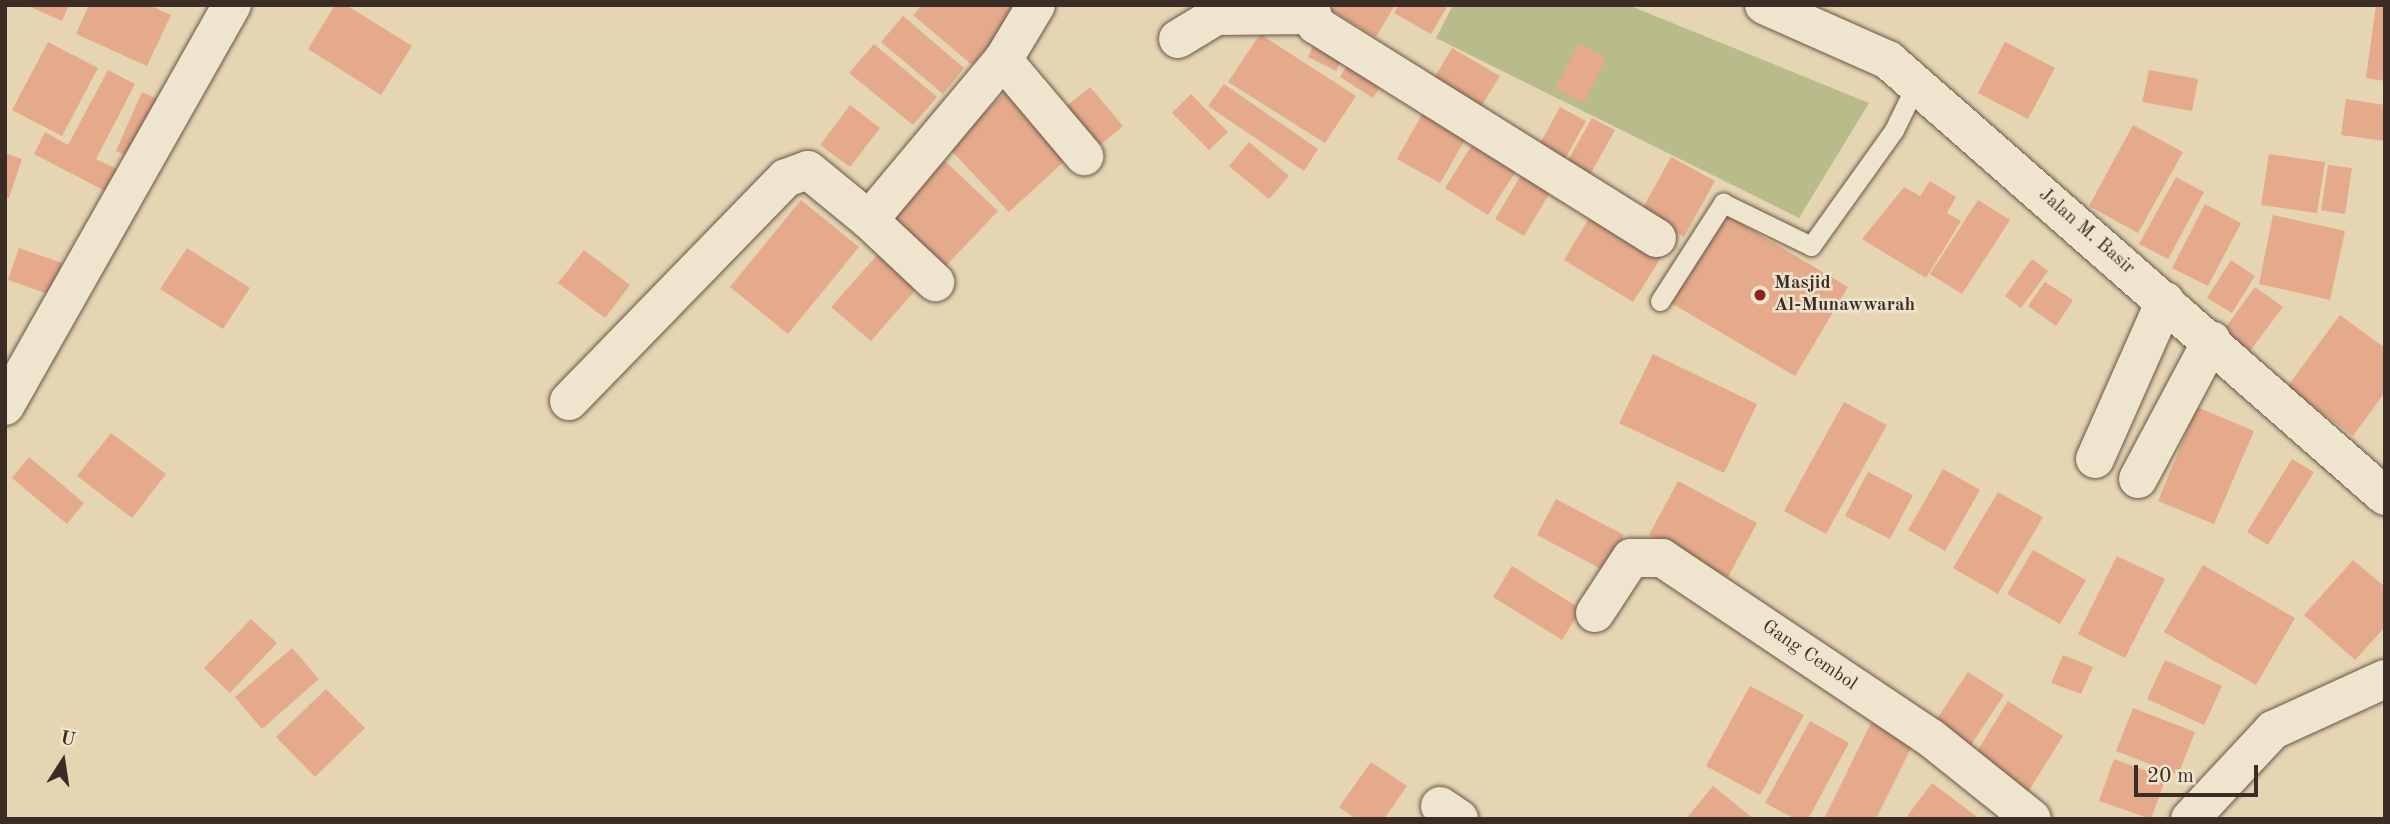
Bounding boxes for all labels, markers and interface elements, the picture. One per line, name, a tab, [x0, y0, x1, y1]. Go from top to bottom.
street label: Jalan M. Basir	[2033, 184, 2139, 280]
place label: Masjid Al-Munawwarah	[1774, 273, 1915, 317]
marker: Masjid Al-Munawwarah	[1752, 287, 1768, 303]
street label: Gang Cembol	[1757, 616, 1861, 696]
north arrow	[28, 726, 98, 796]
text: U	[58, 729, 77, 751]
scale bar	[2138, 750, 2262, 794]
text: 20 m	[2147, 766, 2194, 787]

